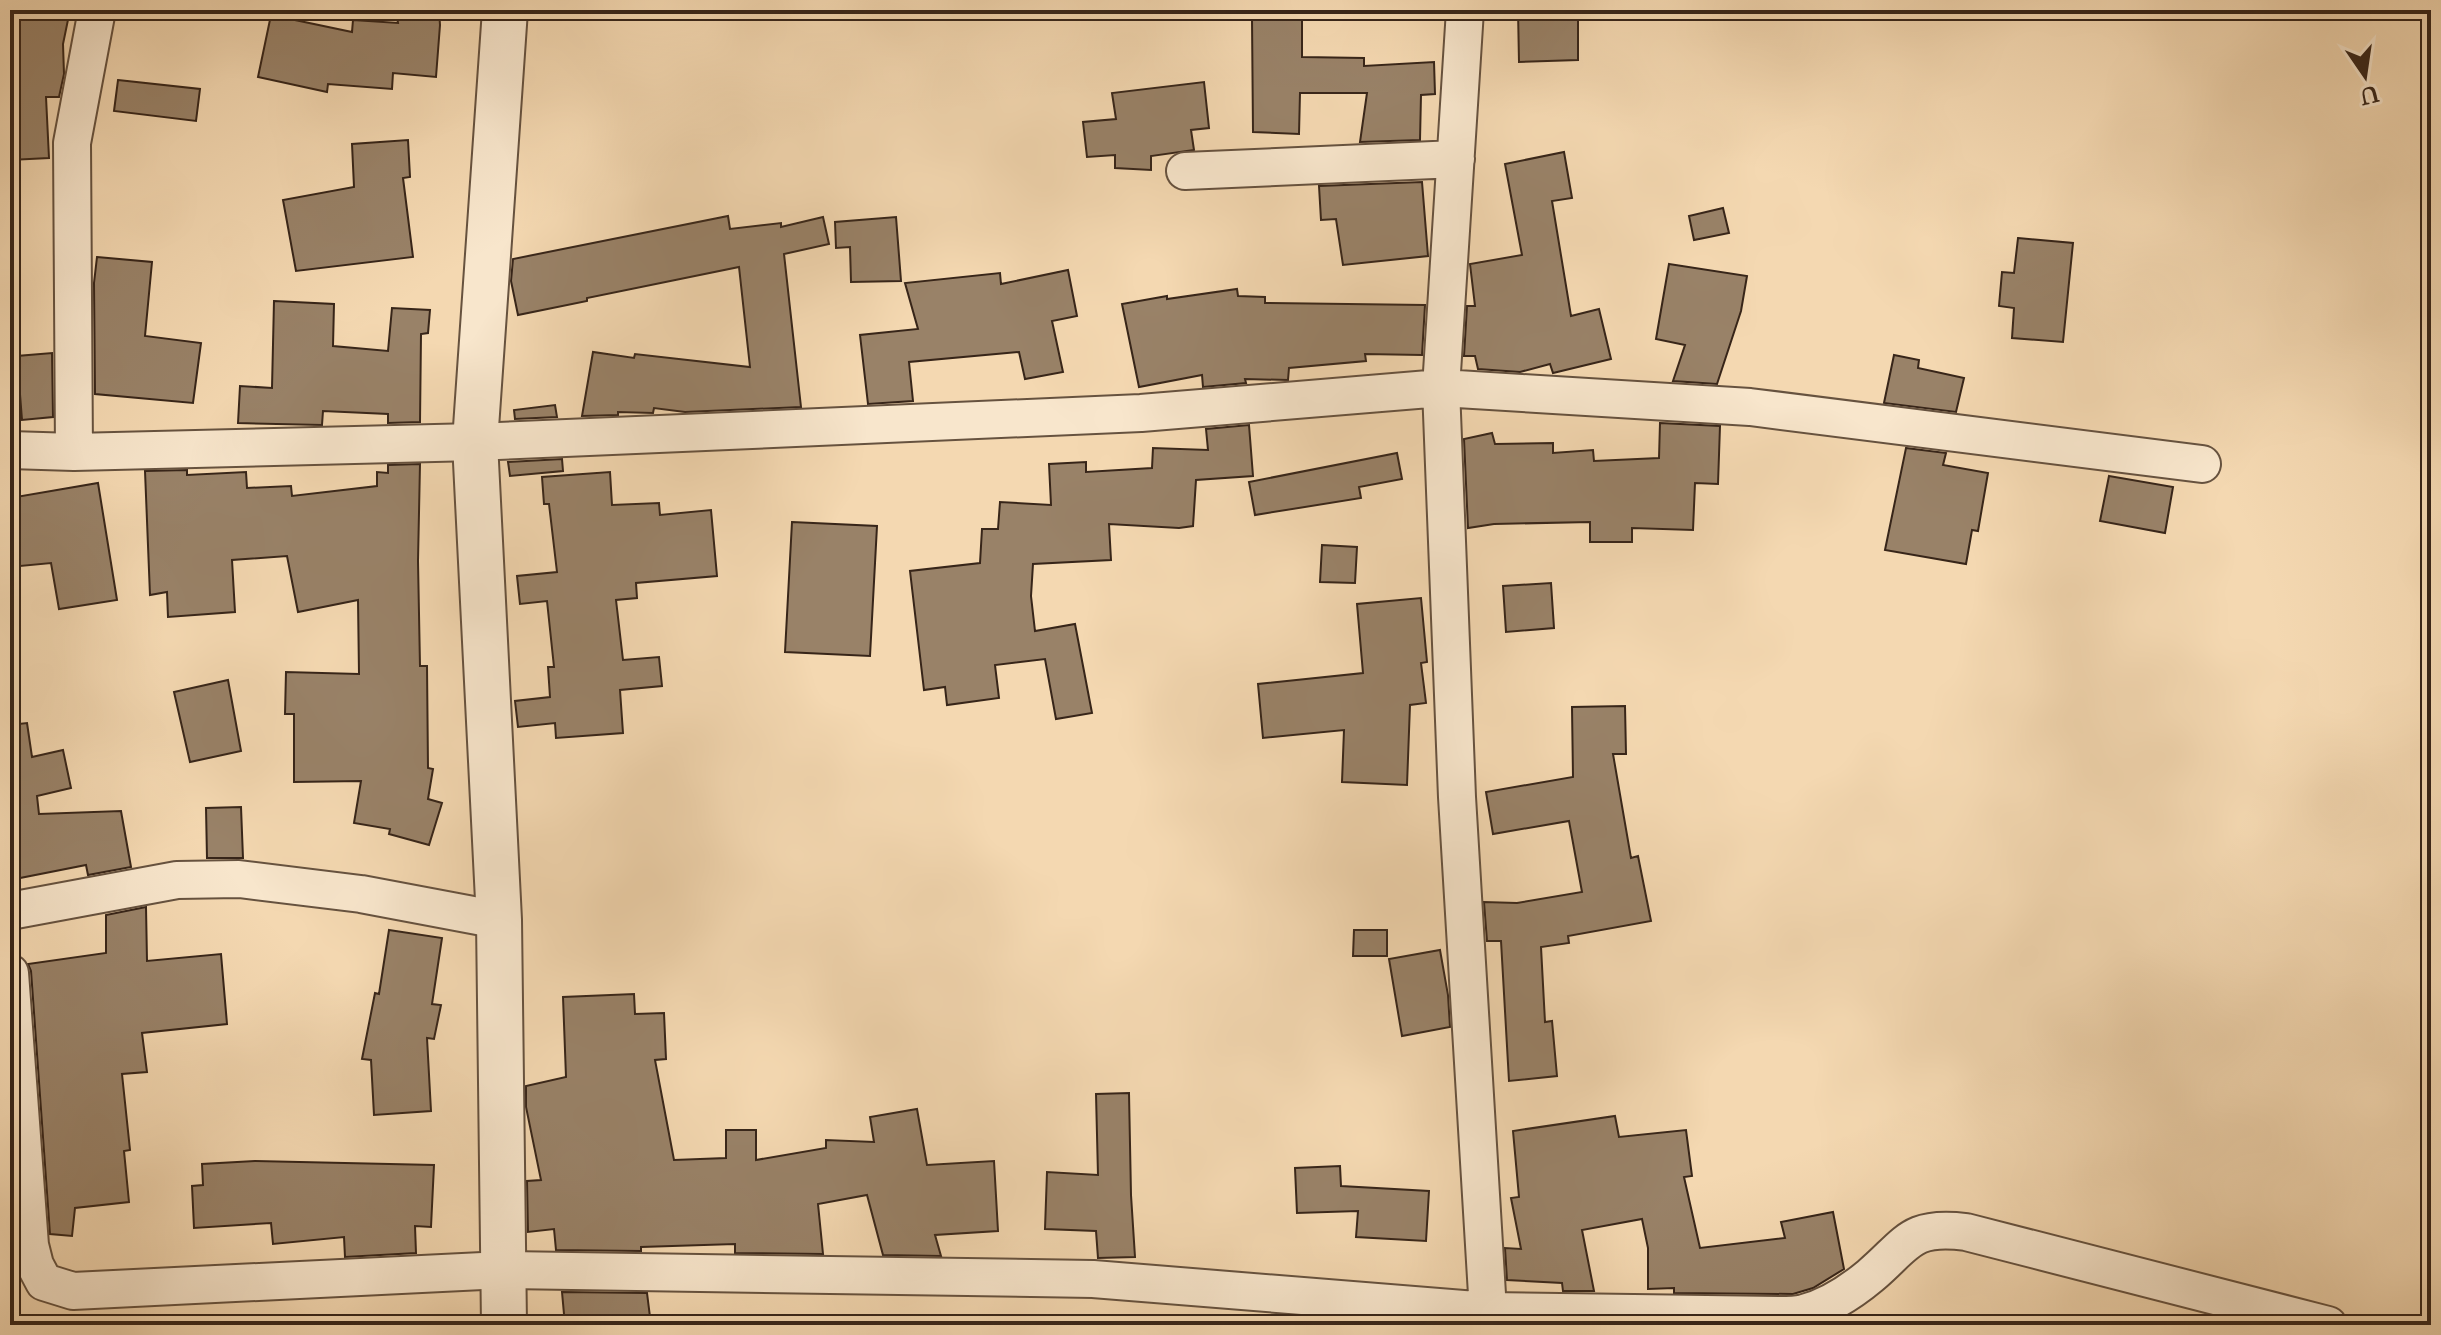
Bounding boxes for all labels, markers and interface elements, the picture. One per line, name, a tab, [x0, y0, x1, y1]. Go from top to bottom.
north arrow	[2325, 36, 2405, 116]
text: U	[2357, 79, 2381, 110]

